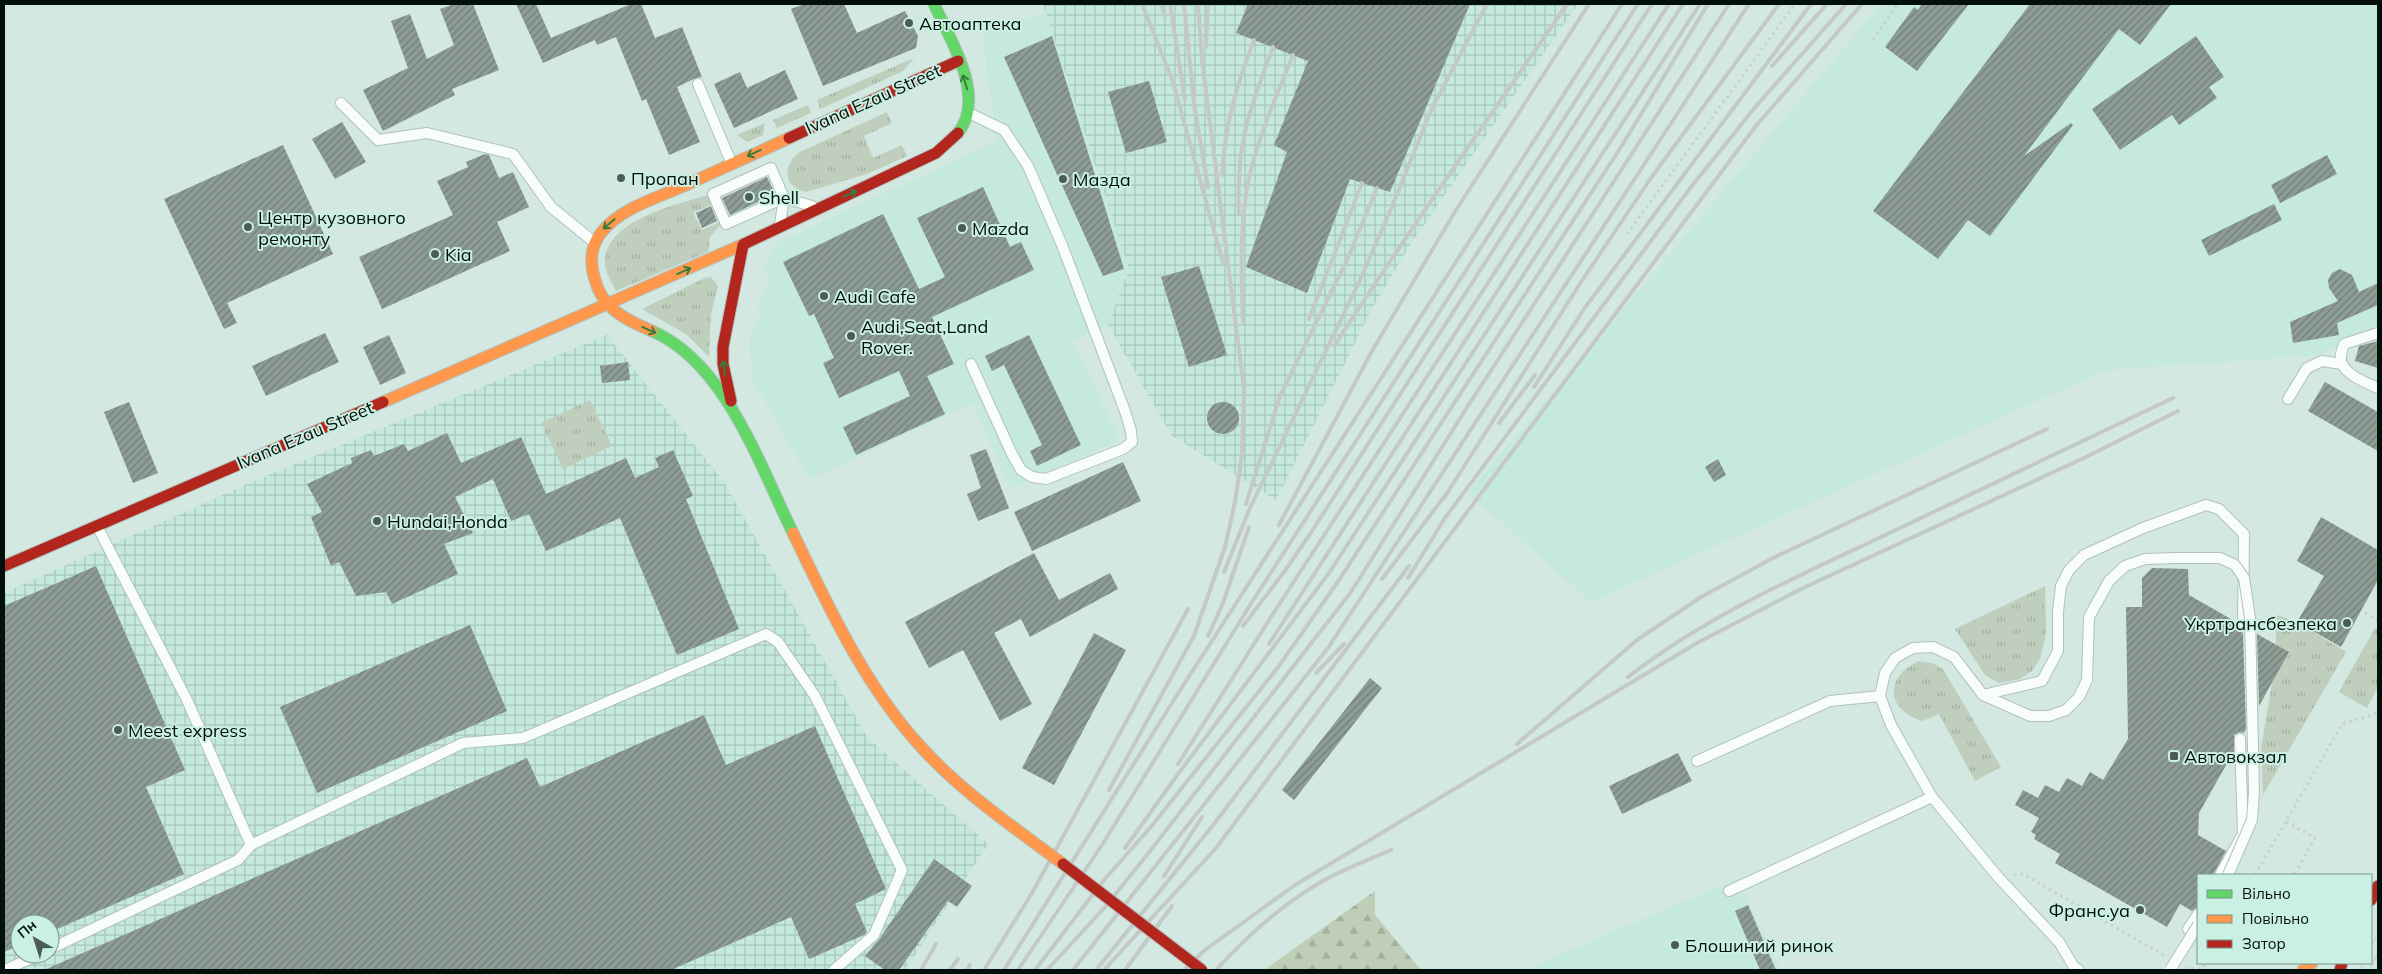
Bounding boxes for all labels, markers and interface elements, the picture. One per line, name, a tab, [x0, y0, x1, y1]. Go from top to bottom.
place label: Автоаптека	[919, 12, 1022, 35]
marker: Автоаптека	[903, 17, 915, 29]
street label: Ivana Ezau Street	[801, 59, 945, 139]
one-way arrow	[960, 74, 969, 90]
one-way arrow	[747, 148, 762, 158]
place label: Пропан	[631, 167, 699, 190]
place label: Мазда	[1073, 168, 1131, 191]
marker: Пропан	[615, 172, 627, 184]
marker: Мазда	[1057, 173, 1069, 185]
place label: Shell	[759, 186, 799, 209]
one-way arrow	[842, 188, 857, 198]
marker: Shell	[743, 191, 755, 203]
place label: Центр кузовного ремонту	[258, 206, 406, 250]
place label: Mazda	[972, 217, 1029, 240]
one-way arrow	[603, 219, 616, 230]
marker: Центр кузовного ремонту	[242, 221, 254, 233]
marker: Mazda	[956, 222, 968, 234]
place label: Kia	[445, 243, 472, 266]
marker: Kia	[429, 248, 441, 260]
one-way arrow	[676, 266, 691, 276]
place label: Audi Cafe	[834, 285, 916, 308]
marker: Audi Cafe	[818, 290, 830, 302]
place label: Audi,Seat,Land Rover.	[861, 315, 988, 359]
one-way arrow	[641, 325, 656, 335]
marker: Audi,Seat,Land Rover.	[845, 330, 857, 342]
one-way arrow	[719, 360, 729, 376]
street label: Ivana Ezau Street	[233, 396, 377, 474]
place label: Hundai,Honda	[387, 510, 508, 533]
marker: Hundai,Honda	[371, 515, 383, 527]
place label: Укртрансбезпека	[2183, 612, 2337, 635]
marker: Укртрансбезпека	[2341, 617, 2353, 629]
place label: Meest express	[128, 719, 247, 742]
marker: Meest express	[112, 724, 124, 736]
place label: Автовокзал	[2184, 745, 2287, 768]
marker: Автовокзал	[2168, 750, 2180, 762]
legend	[2197, 874, 2372, 964]
text: Вільно	[2242, 884, 2291, 903]
place label: Франс.уа	[2048, 899, 2130, 922]
marker: Франс.уа	[2134, 904, 2146, 916]
text: Повільно	[2242, 909, 2309, 928]
north arrow	[10, 914, 60, 964]
text: Пн	[14, 916, 40, 942]
place label: Блошиний ринок	[1685, 934, 1833, 957]
text: Затор	[2242, 934, 2286, 953]
marker: Блошиний ринок	[1669, 939, 1681, 951]

